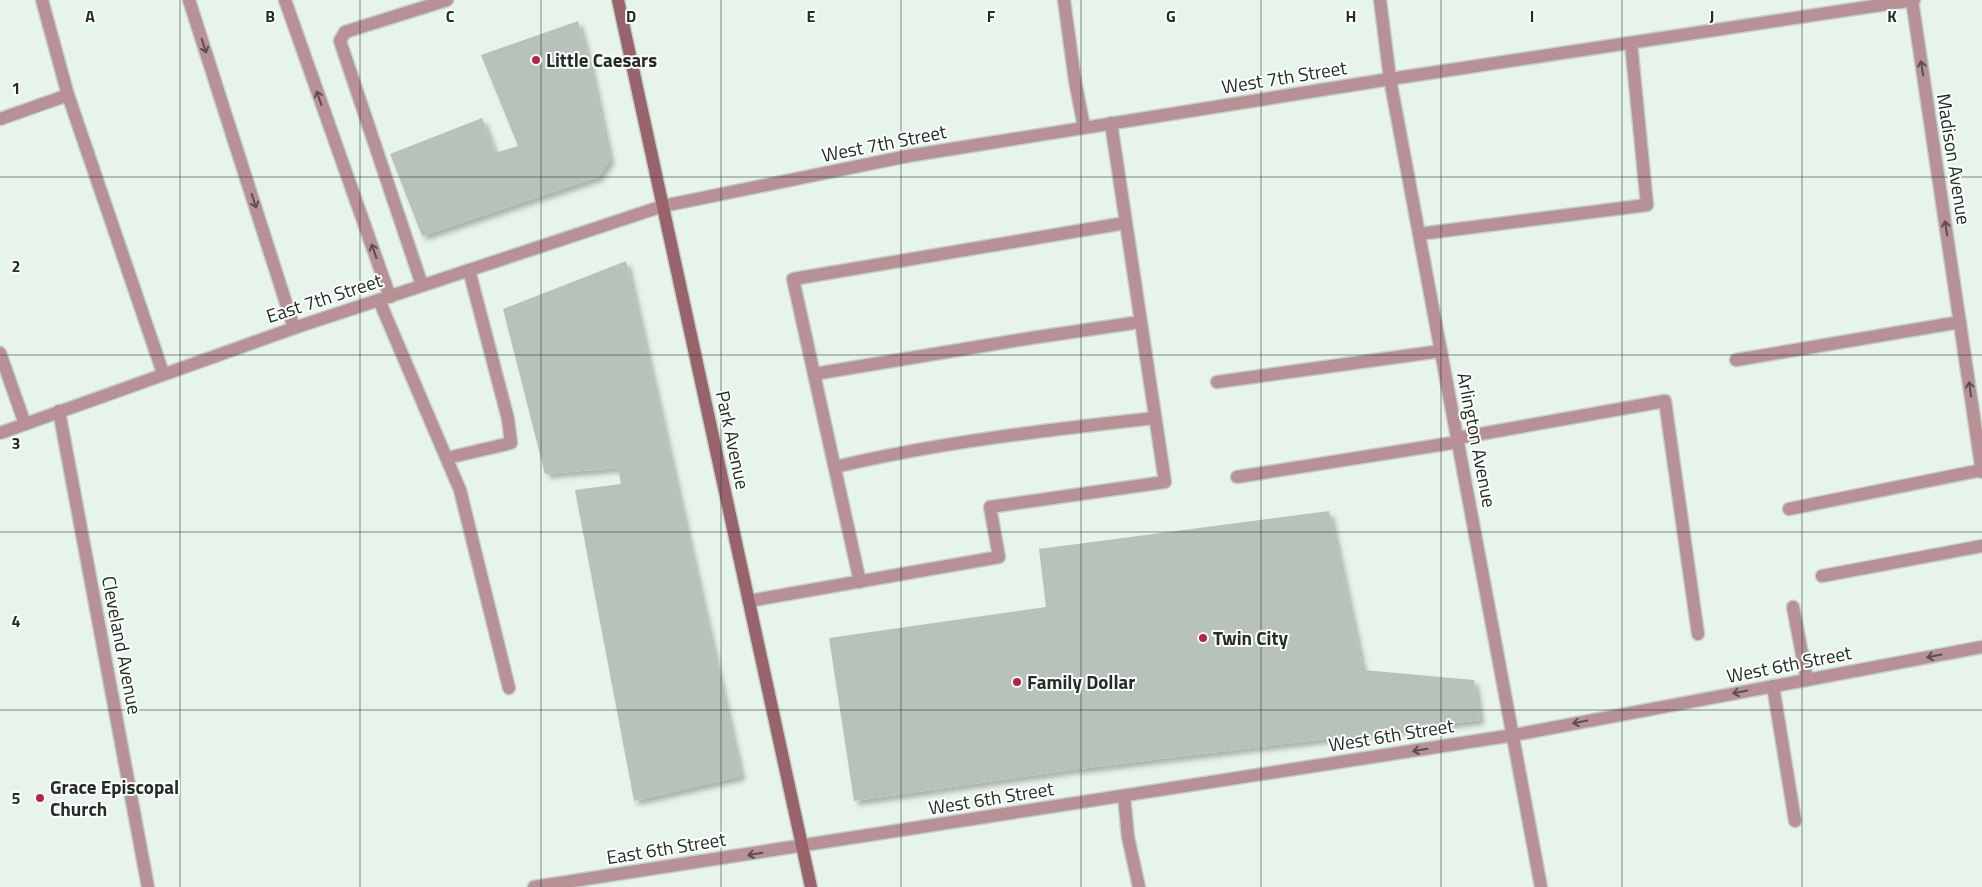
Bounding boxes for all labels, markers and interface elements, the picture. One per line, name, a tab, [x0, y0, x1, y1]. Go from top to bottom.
text: A	[85, 4, 95, 28]
text: B	[265, 4, 275, 28]
text: C	[446, 4, 455, 28]
text: D	[626, 4, 636, 28]
text: E	[807, 4, 816, 28]
text: F	[987, 4, 996, 28]
text: G	[1166, 4, 1176, 28]
text: H	[1346, 4, 1356, 28]
text: I	[1530, 4, 1534, 28]
text: J	[1710, 4, 1714, 28]
text: K	[1887, 4, 1897, 28]
one-way arrow	[200, 38, 210, 54]
place label: Little Caesars	[546, 45, 657, 74]
street label: West 7th Street	[1219, 52, 1349, 101]
marker: Little Caesars	[530, 54, 542, 66]
one-way arrow	[1916, 60, 1926, 76]
text: 1	[12, 76, 20, 100]
one-way arrow	[314, 90, 324, 106]
street label: Madison Avenue	[1930, 91, 1979, 227]
street label: West 7th Street	[819, 116, 949, 169]
one-way arrow	[249, 193, 259, 209]
one-way arrow	[1941, 221, 1951, 237]
one-way arrow	[368, 243, 378, 259]
text: 2	[12, 254, 20, 278]
street label: East 7th Street	[262, 265, 386, 330]
street label: Arlington Avenue	[1450, 370, 1505, 510]
one-way arrow	[1965, 381, 1975, 397]
street label: Park Avenue	[709, 388, 758, 492]
text: 3	[12, 431, 20, 455]
street label: Cleveland Avenue	[95, 573, 150, 717]
text: 4	[12, 609, 21, 633]
place label: Twin City	[1213, 623, 1288, 652]
marker: Twin City	[1197, 632, 1209, 644]
street label: West 6th Street	[1724, 637, 1854, 690]
one-way arrow	[1926, 652, 1942, 662]
place label: Family Dollar	[1027, 667, 1135, 696]
marker: Family Dollar	[1011, 676, 1023, 688]
one-way arrow	[1732, 688, 1748, 698]
street label: West 6th Street	[1326, 710, 1456, 759]
one-way arrow	[1573, 718, 1589, 728]
one-way arrow	[1412, 745, 1428, 755]
place label: Grace Episcopal Church	[50, 772, 179, 823]
street label: West 6th Street	[926, 773, 1056, 822]
text: 5	[12, 786, 21, 810]
marker: Grace Episcopal Church	[34, 792, 46, 804]
street label: East 6th Street	[604, 824, 728, 871]
one-way arrow	[747, 849, 763, 859]

